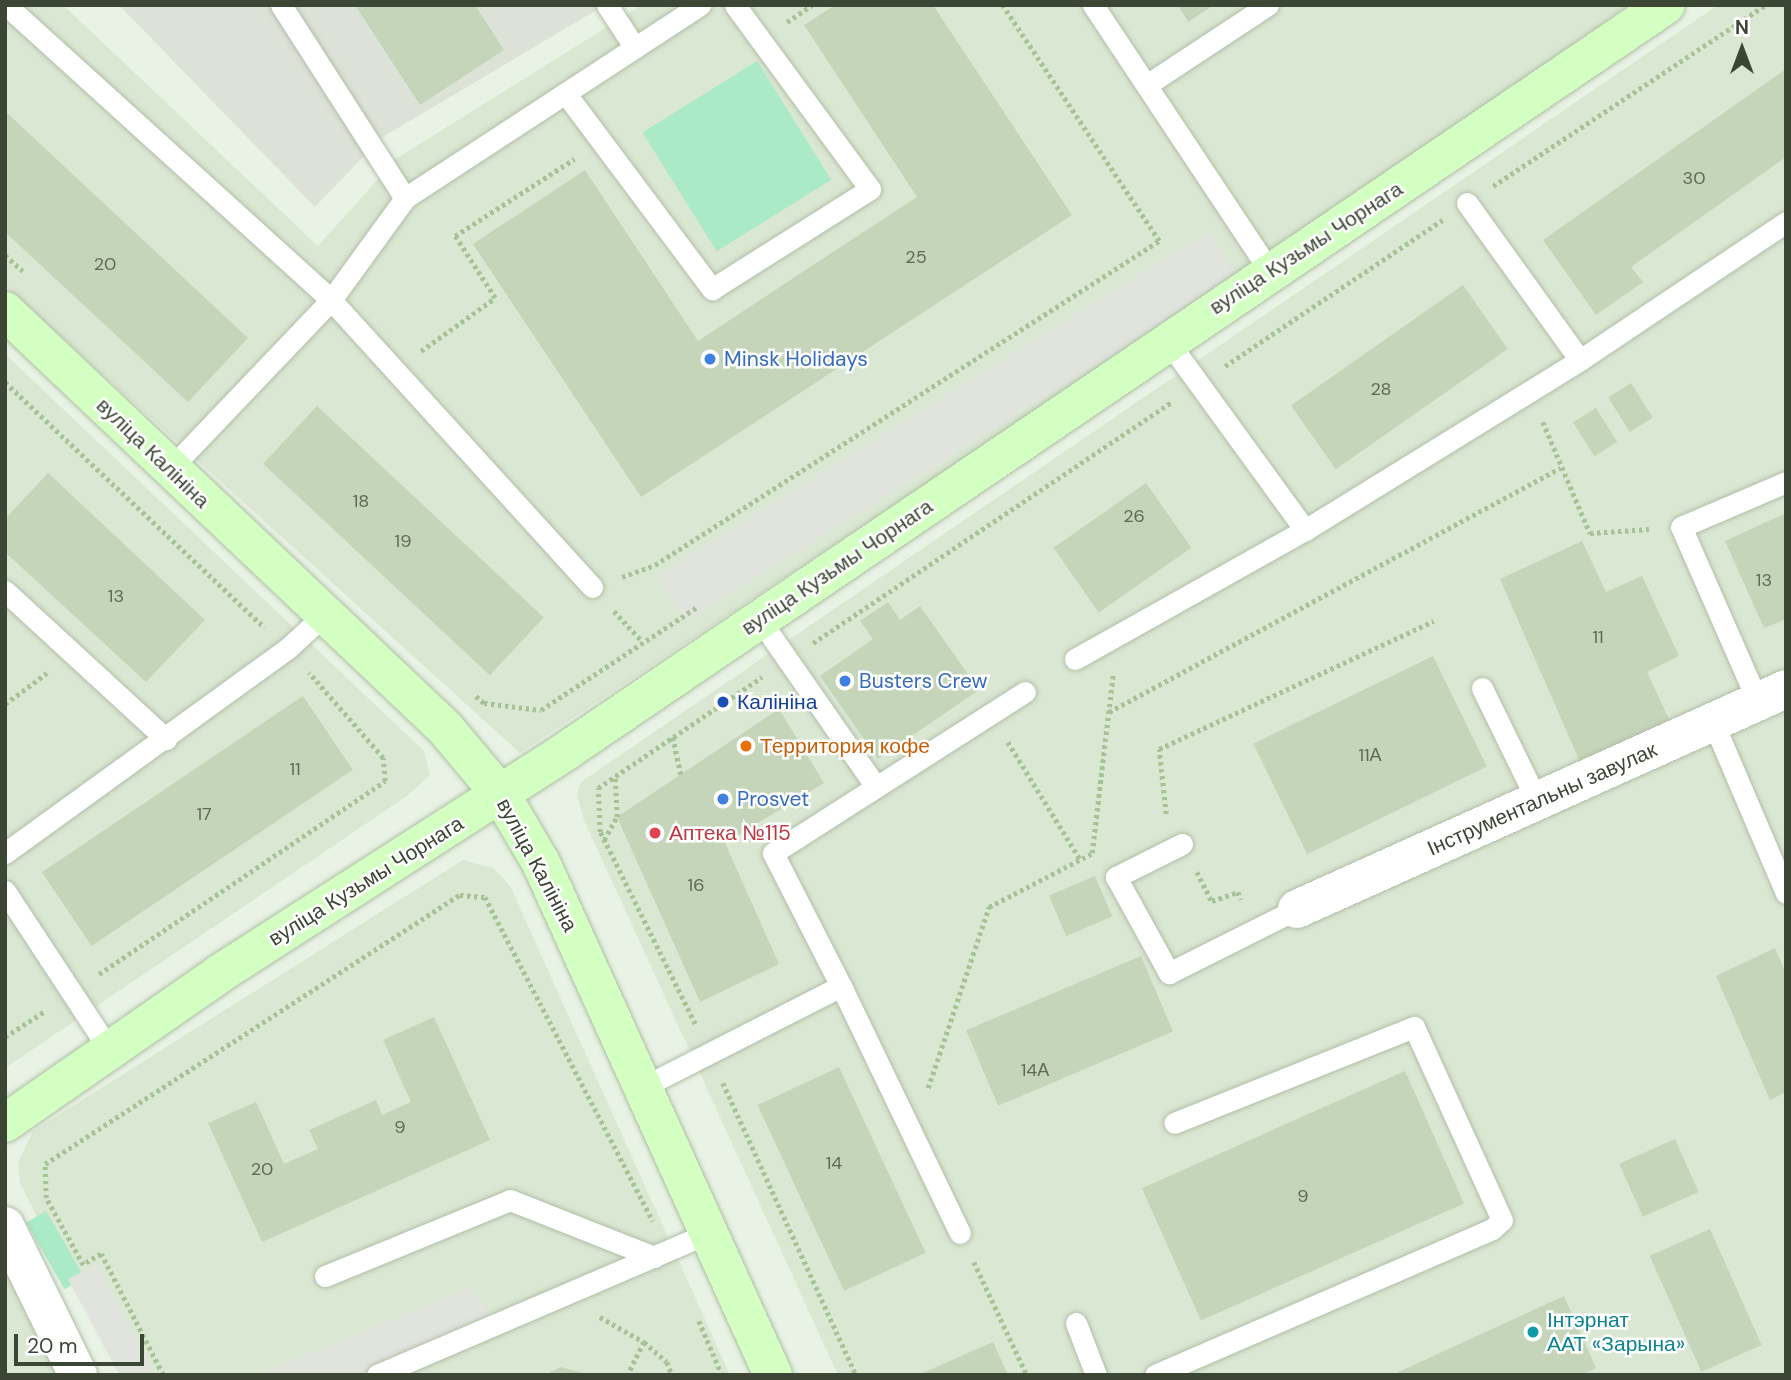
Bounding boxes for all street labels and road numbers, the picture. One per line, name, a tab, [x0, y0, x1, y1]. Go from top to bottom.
street label: вуліца Кузьмы Чорнага	[1205, 176, 1407, 320]
street label: вуліца Калініна	[91, 393, 215, 513]
street label: вуліца Кузьмы Чорнага	[737, 494, 937, 640]
street label: Інструментальны завулак	[1423, 737, 1661, 861]
street label: вуліца Калініна	[491, 794, 583, 936]
street label: вуліца Кузьмы Чорнага	[264, 811, 468, 951]

